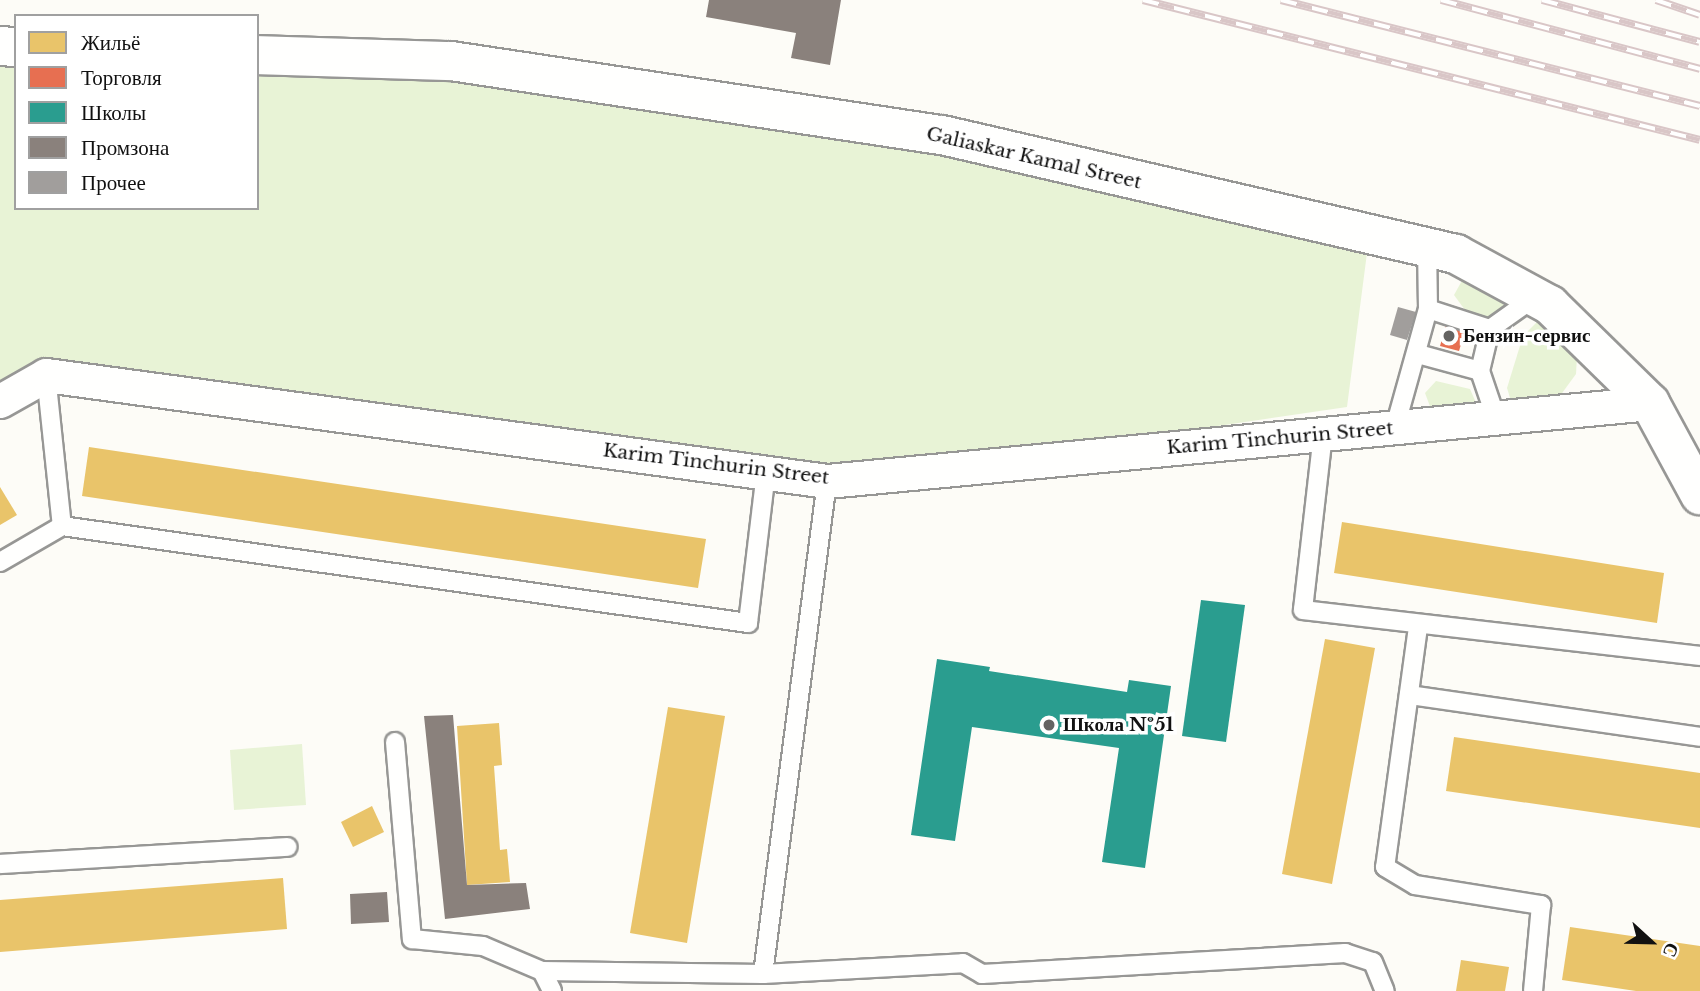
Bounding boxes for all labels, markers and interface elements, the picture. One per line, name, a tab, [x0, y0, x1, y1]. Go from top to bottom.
legend	[14, 14, 259, 210]
text: Жильё	[81, 30, 140, 56]
text: Торговля	[81, 65, 162, 91]
text: Школы	[81, 100, 146, 126]
street label: Galiaskar Kamal Street	[924, 122, 1144, 194]
text: Промзона	[81, 135, 169, 161]
text: Прочее	[81, 170, 146, 196]
place label: Бензин-сервис	[1463, 325, 1590, 347]
marker: Бензин-сервис	[1441, 328, 1457, 344]
street label: Karim Tinchurin Street	[1165, 417, 1395, 459]
street label: Karim Tinchurin Street	[601, 439, 831, 489]
place label: Школа №51	[1063, 714, 1174, 736]
marker: Школа №51	[1041, 717, 1057, 733]
north arrow	[1616, 907, 1686, 977]
text: С	[1658, 939, 1684, 961]

